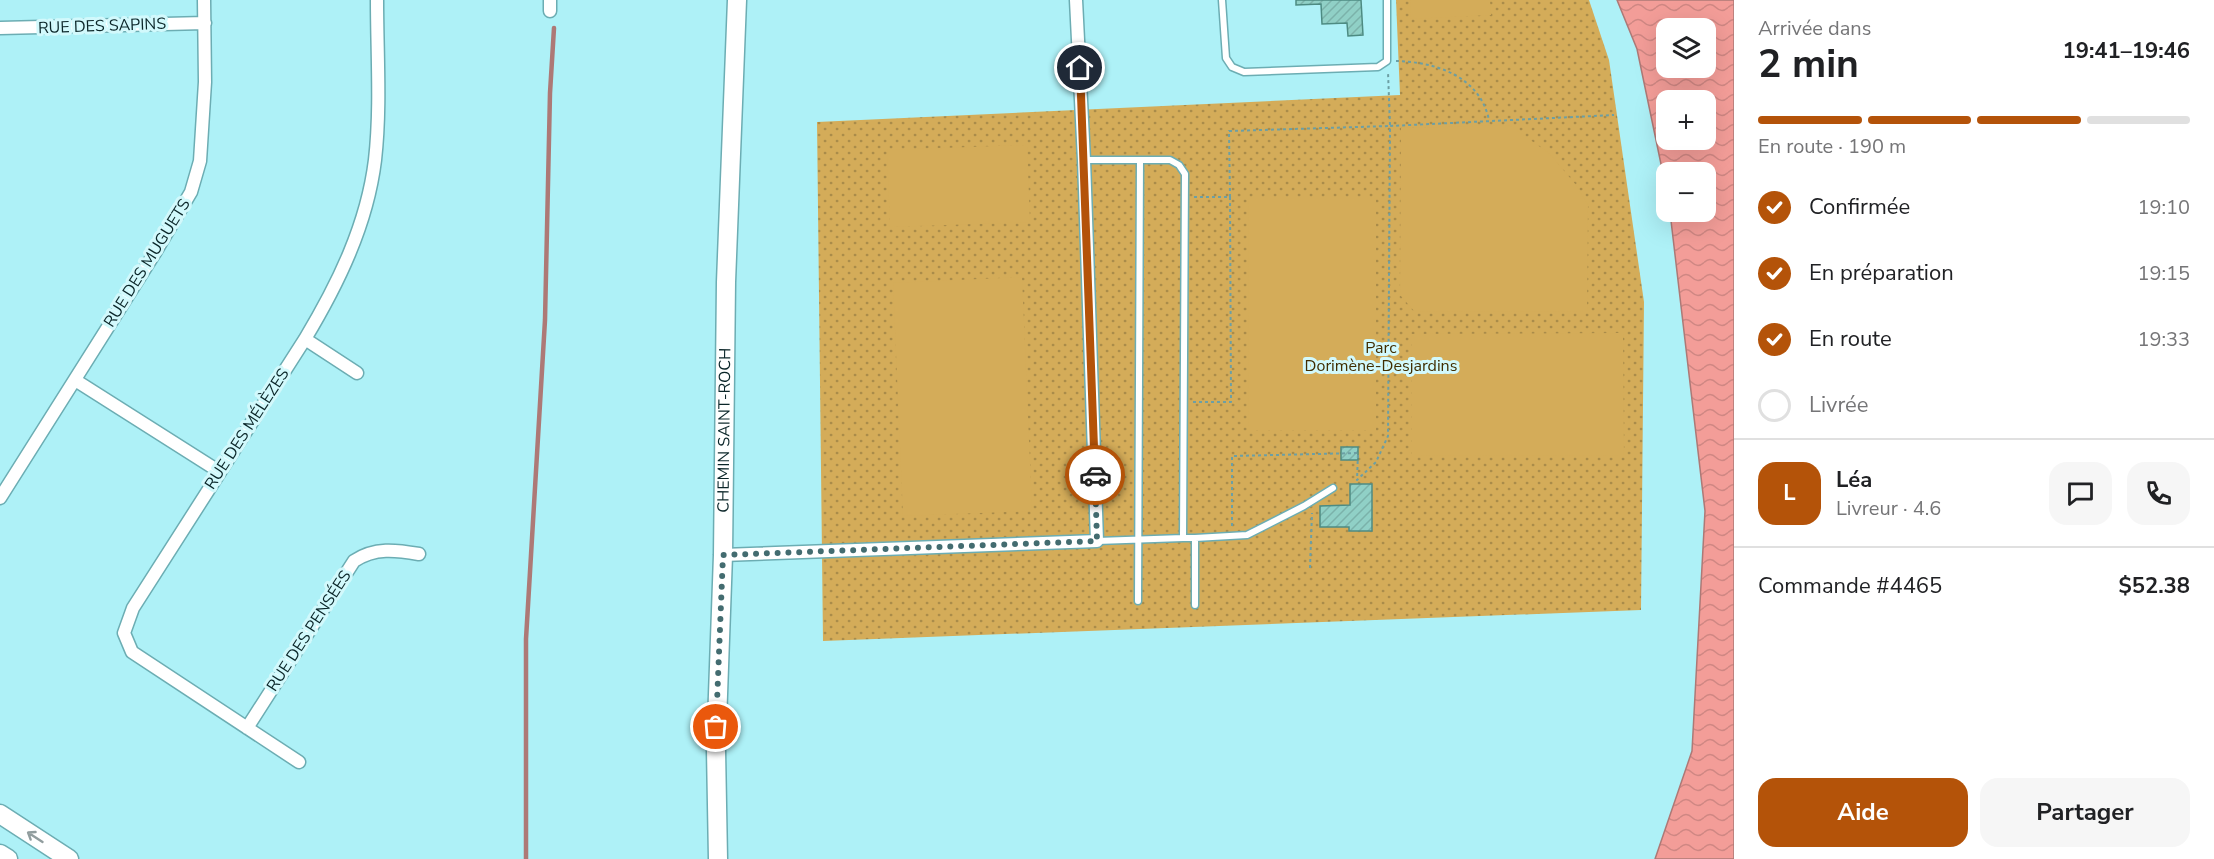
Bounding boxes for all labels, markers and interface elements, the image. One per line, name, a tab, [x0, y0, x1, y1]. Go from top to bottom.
street label: RUE DES SAPINS	[38, 13, 167, 39]
text: Arrivée dans	[1758, 15, 1871, 42]
map controls	[1656, 18, 1716, 222]
button: layers	[1656, 18, 1716, 78]
text: 19:41–19:46	[2062, 36, 2190, 66]
text: 2 min	[1758, 38, 1859, 91]
pin	[1054, 42, 1105, 93]
icon: home	[1063, 51, 1096, 84]
button: +	[1656, 90, 1716, 150]
text: En route · 190 m	[1758, 133, 1906, 160]
button: −	[1656, 162, 1716, 222]
icon: check	[1758, 191, 1791, 224]
text: Confirmée	[1809, 192, 1910, 222]
street label: RUE DES MUGUETS	[99, 194, 196, 331]
text: 19:10	[2137, 194, 2190, 221]
icon: check	[1758, 257, 1791, 290]
text: En préparation	[1809, 258, 1954, 288]
text: 19:15	[2137, 260, 2190, 287]
icon: check	[1758, 323, 1791, 356]
text: En route	[1809, 324, 1892, 354]
text: 19:33	[2137, 326, 2190, 353]
park label: Parc Dorimène-Desjardins	[1305, 337, 1457, 377]
street label: CHEMIN SAINT-ROCH	[712, 348, 736, 513]
street label: RUE DES MÉLÈZES	[200, 364, 295, 494]
text: Livrée	[1809, 390, 1869, 420]
courier	[1065, 445, 1125, 505]
icon: car	[1079, 459, 1112, 492]
button: chat	[2049, 462, 2112, 525]
button: phone	[2127, 462, 2190, 525]
text: Léa	[1836, 465, 1872, 495]
text: L	[1783, 478, 1796, 508]
text: Livreur · 4.6	[1836, 495, 1941, 522]
street label: RUE DES PENSÉES	[262, 566, 357, 696]
text: Commande #4465	[1758, 571, 1942, 601]
text: $52.38	[2119, 571, 2190, 601]
pin	[690, 701, 741, 752]
icon: bag	[699, 710, 732, 743]
button: Aide	[1758, 778, 1968, 847]
button: Partager	[1980, 778, 2190, 847]
one-way arrow	[26, 830, 43, 843]

